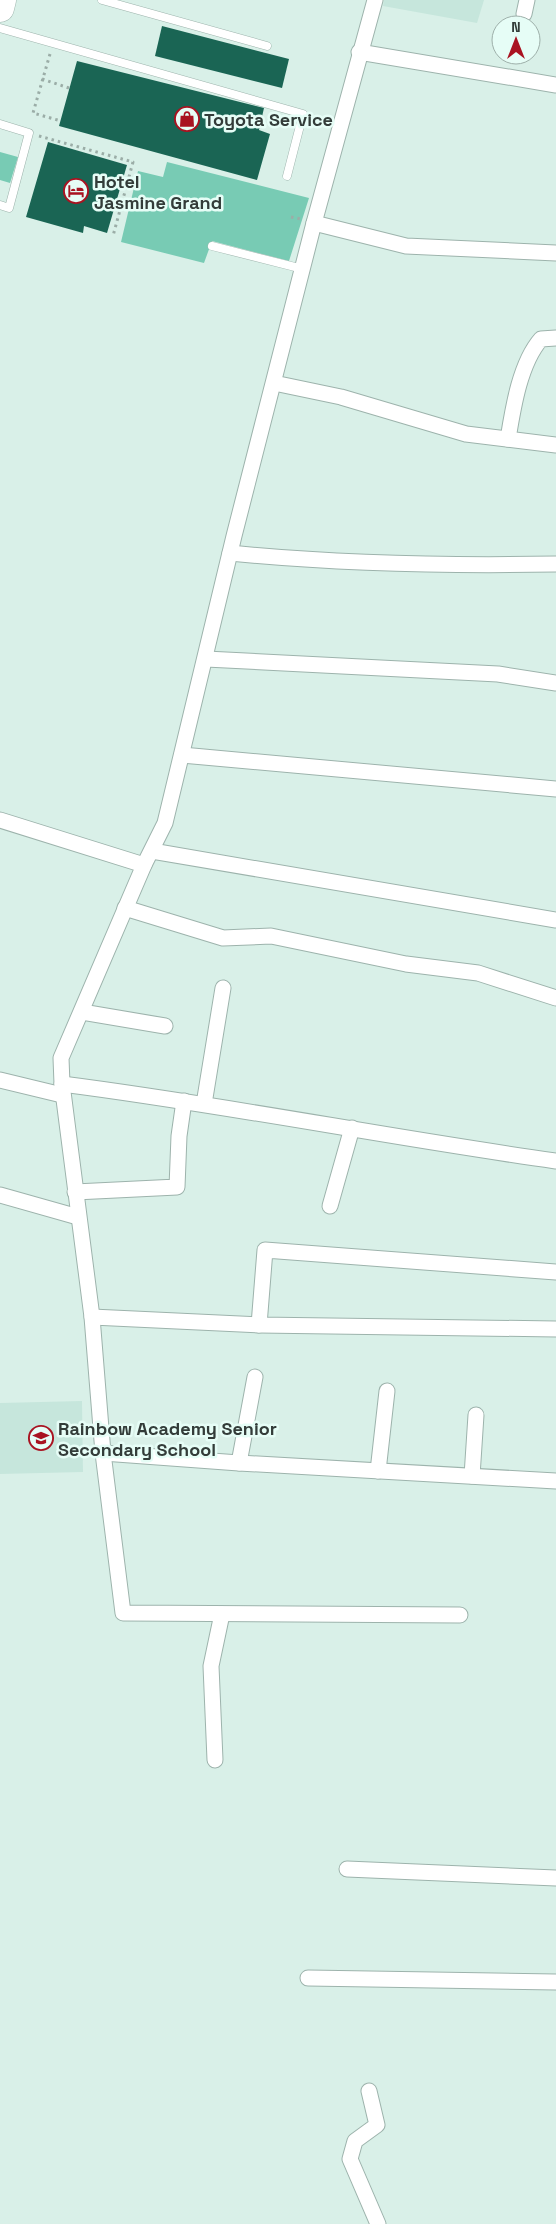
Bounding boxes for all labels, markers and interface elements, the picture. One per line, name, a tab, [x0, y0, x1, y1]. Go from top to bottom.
north arrow	[491, 15, 541, 65]
text: N	[511, 18, 521, 36]
shop icon: Toyota Service	[174, 106, 200, 132]
place label: Toyota Service	[204, 108, 333, 131]
place label: Hotel Jasmine Grand	[94, 170, 222, 214]
hotel icon: Hotel Jasmine Grand	[63, 178, 89, 204]
place label: Rainbow Academy Senior Secondary School	[58, 1417, 277, 1461]
school or university icon: Rainbow Academy Senior Secondary School	[28, 1425, 54, 1451]

